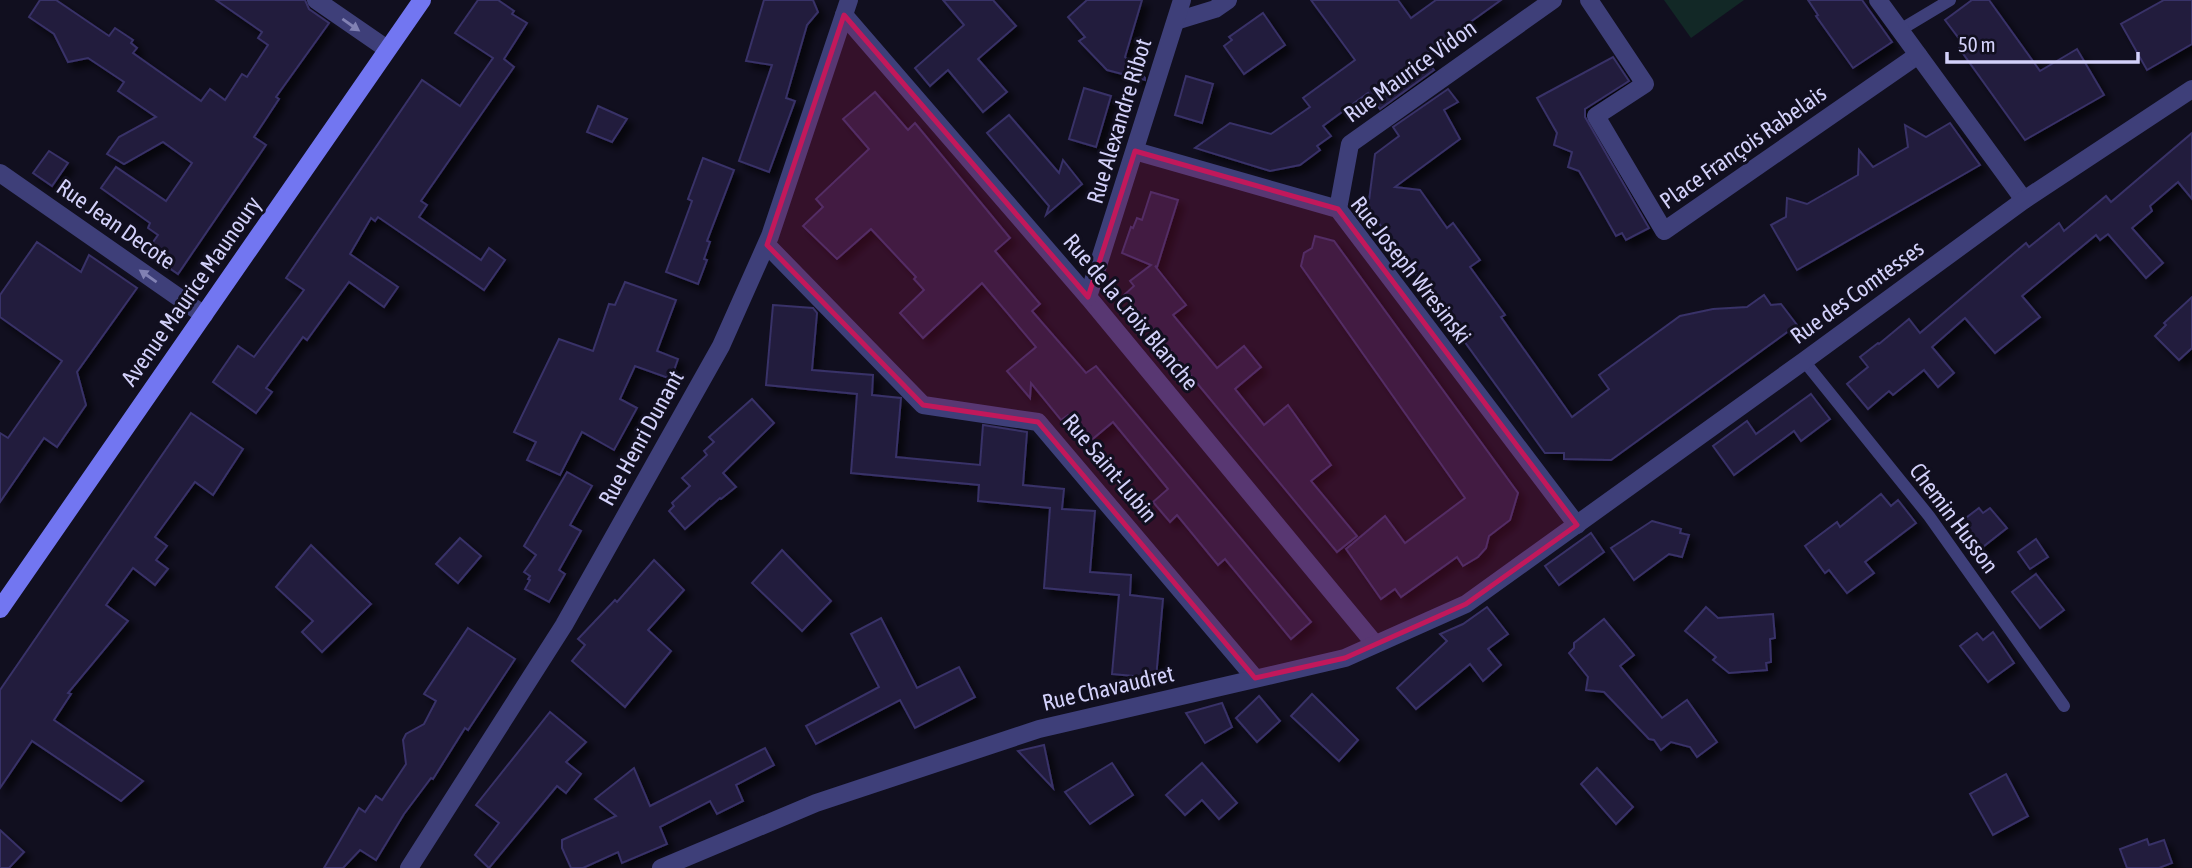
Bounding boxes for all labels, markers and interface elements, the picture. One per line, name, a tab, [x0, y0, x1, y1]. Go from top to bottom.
street label: Rue Maurice Vidon	[1339, 14, 1481, 128]
one-way arrow	[342, 18, 360, 32]
scale bar	[1947, 21, 2138, 65]
text: 50 m	[1958, 32, 1996, 56]
street label: Rue Alexandre Ribot	[1082, 35, 1156, 207]
street label: Place François Rabelais	[1655, 80, 1831, 214]
street label: Rue Jean Decote	[52, 174, 180, 274]
street label: Avenue Maurice Maunoury	[116, 191, 266, 391]
street label: Rue Joseph Wresinski	[1346, 191, 1476, 349]
street label: Rue de la Croix Blanche	[1058, 229, 1204, 395]
street label: Rue des Comtesses	[1785, 235, 1929, 349]
one-way arrow	[139, 269, 157, 283]
street label: Rue Henri Dunant	[593, 366, 689, 510]
street label: Rue Saint-Lubin	[1057, 409, 1163, 527]
street label: Chemin Husson	[1904, 458, 2004, 578]
street label: Rue Chavaudret	[1040, 660, 1176, 716]

